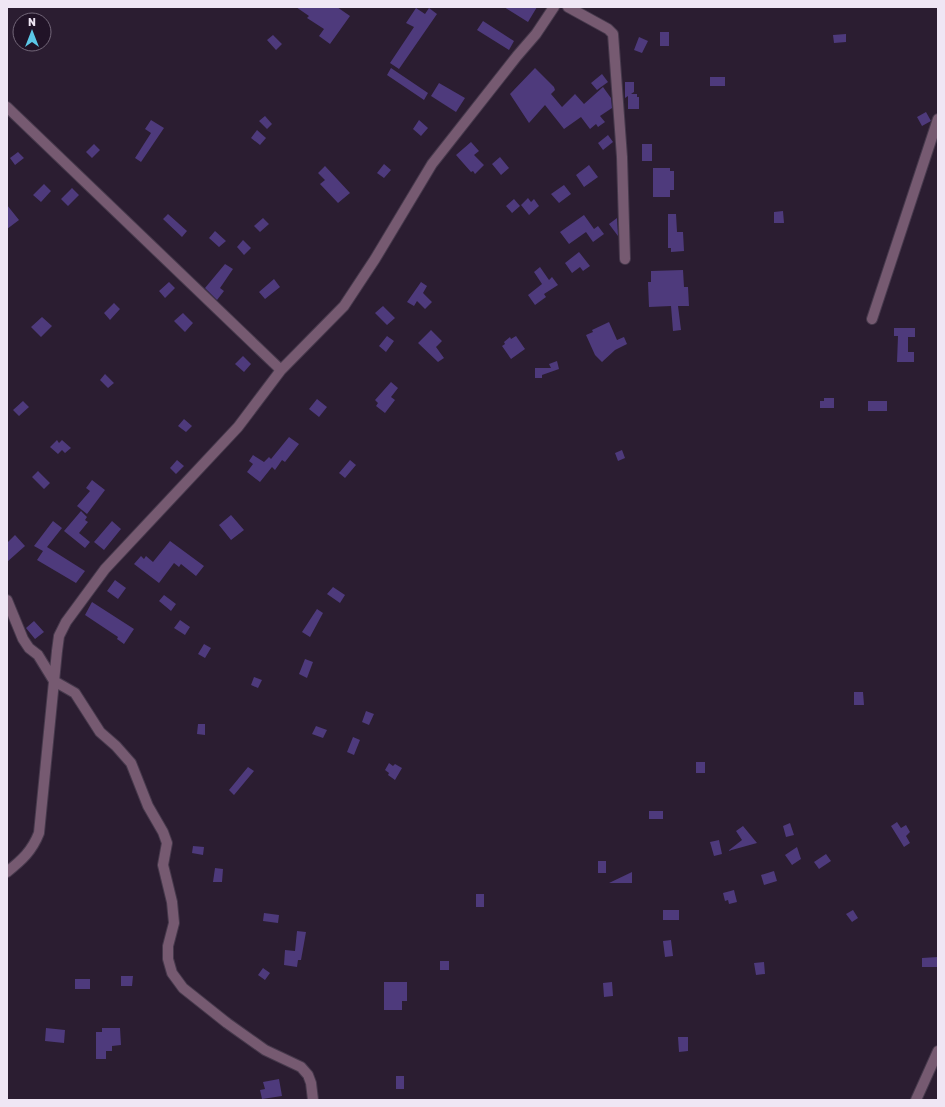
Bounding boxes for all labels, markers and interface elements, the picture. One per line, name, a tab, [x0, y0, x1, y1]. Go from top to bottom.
north arrow	[12, 12, 52, 52]
text: N	[28, 16, 36, 29]

